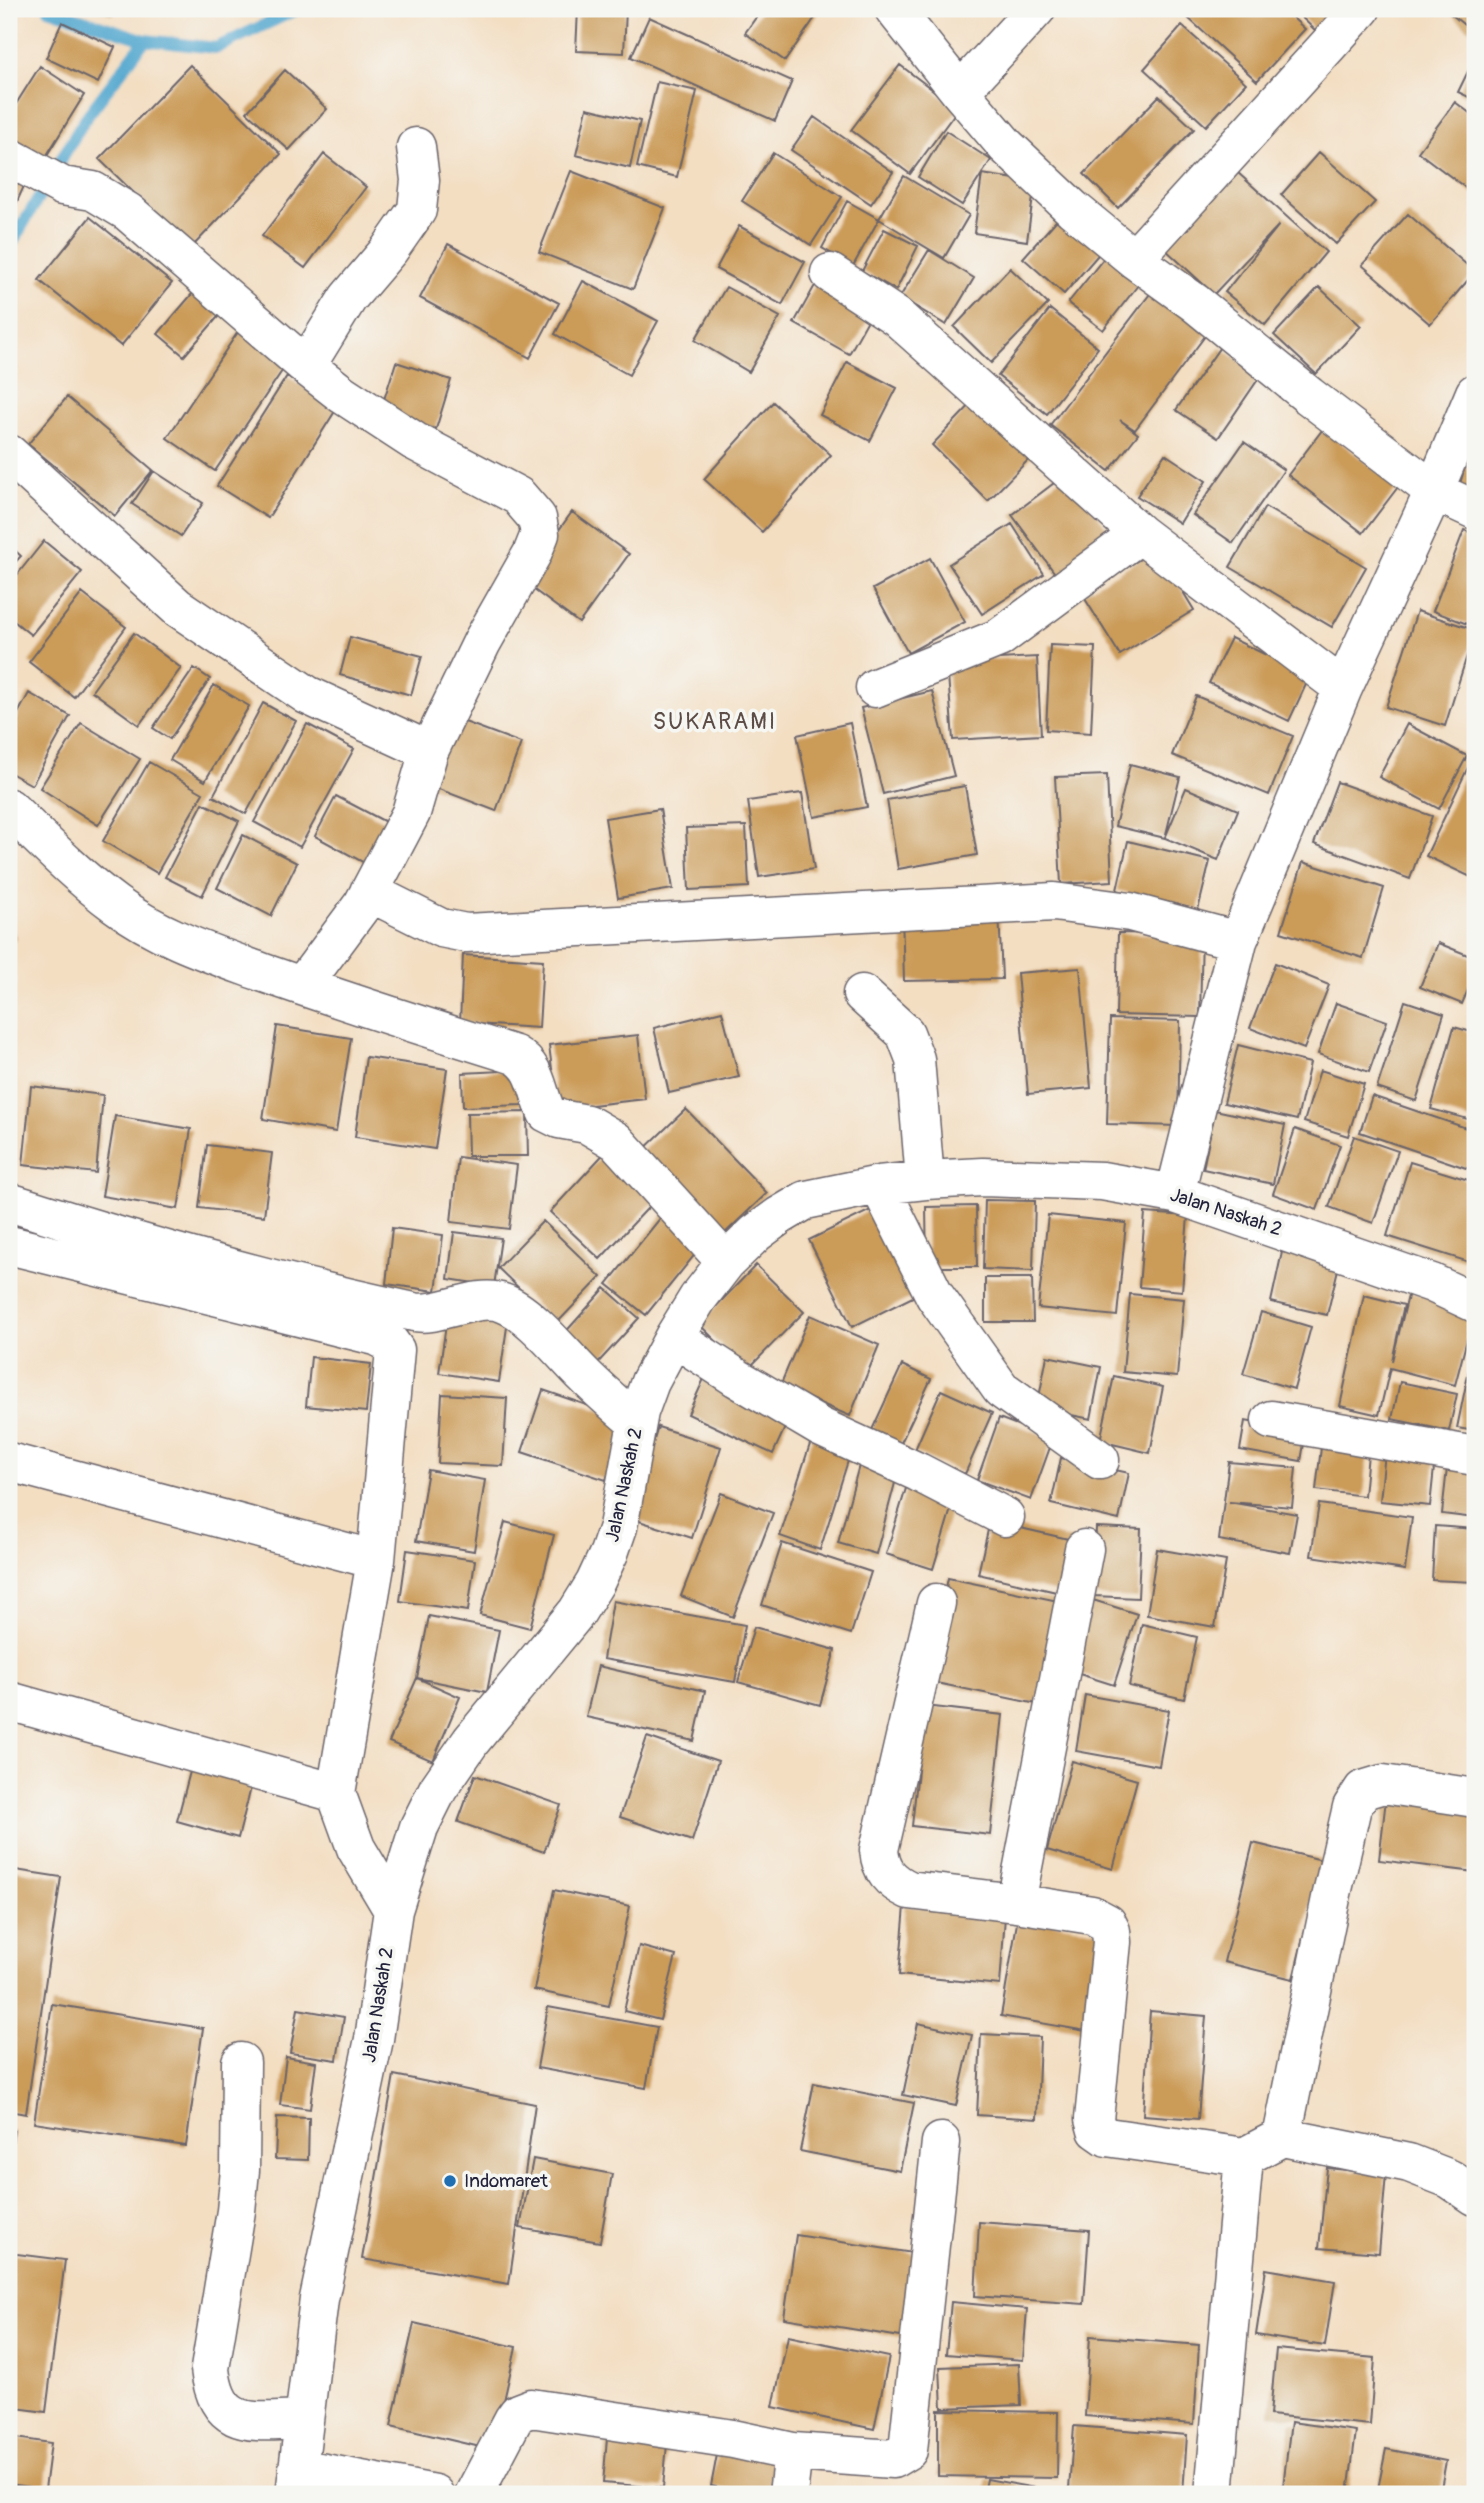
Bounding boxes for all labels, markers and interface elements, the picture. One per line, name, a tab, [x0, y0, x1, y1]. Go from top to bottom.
district label: SUKARAMI	[653, 707, 777, 736]
street label: Jalan Naskah 2	[1167, 1183, 1285, 1241]
street label: Jalan Naskah 2	[600, 1426, 648, 1544]
street label: Jalan Naskah 2	[357, 1946, 399, 2064]
place label: Indomaret	[464, 2169, 548, 2193]
marker: Indomaret	[442, 2173, 458, 2189]

